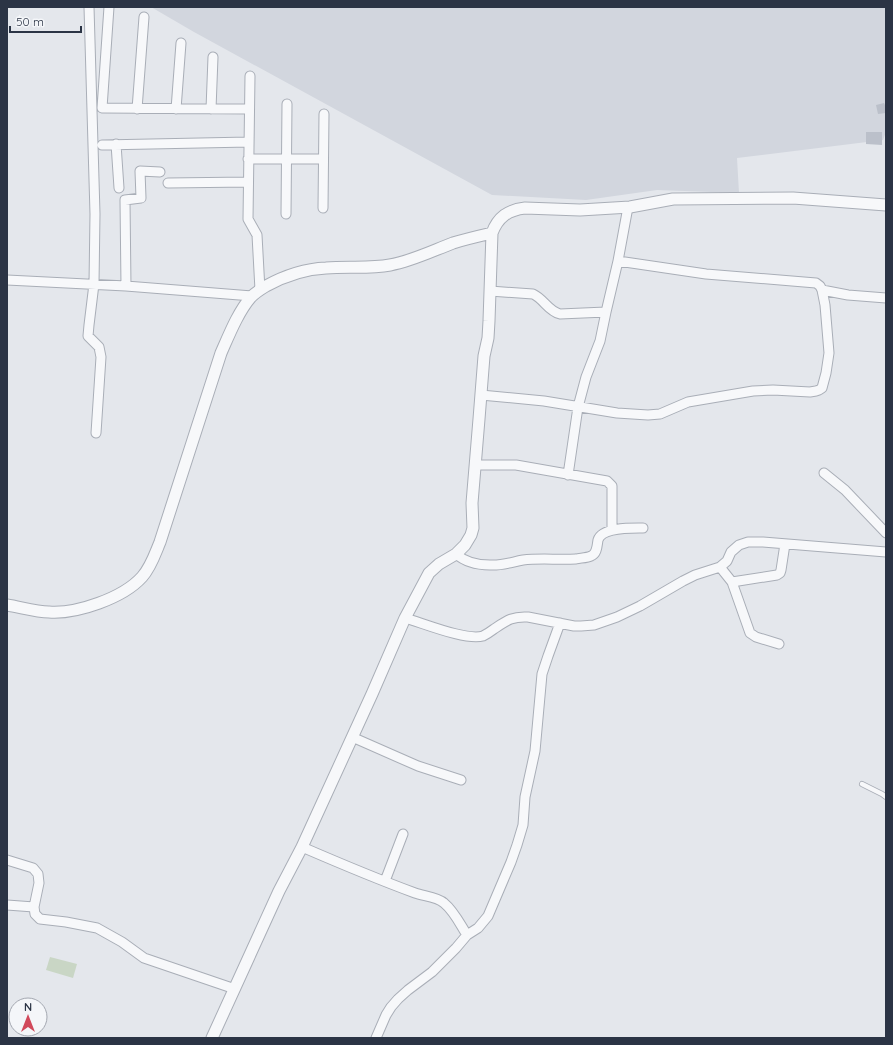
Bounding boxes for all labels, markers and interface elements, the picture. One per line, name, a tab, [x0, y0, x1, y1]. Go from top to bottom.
scale bar	[10, 8, 81, 34]
text: 50 m	[16, 14, 44, 29]
north arrow	[8, 997, 48, 1037]
text: N	[24, 1000, 32, 1014]

